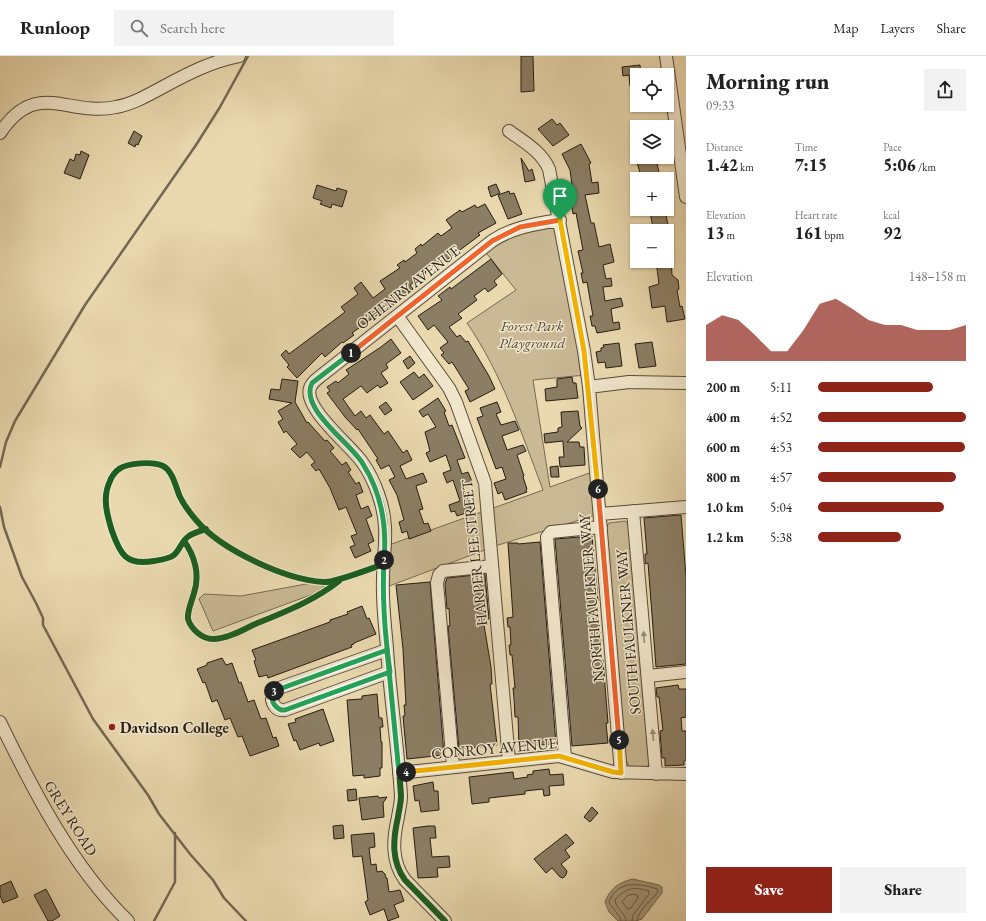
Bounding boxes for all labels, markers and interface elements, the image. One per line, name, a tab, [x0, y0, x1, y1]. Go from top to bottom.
search box	[114, 10, 394, 46]
text: Runloop	[20, 15, 90, 40]
icon: search	[128, 17, 150, 39]
text: Search here	[160, 18, 225, 37]
text: Map	[833, 19, 858, 37]
text: Layers	[880, 19, 915, 37]
text: Share	[937, 19, 966, 37]
text: Morning run	[706, 67, 830, 96]
map controls	[630, 68, 674, 268]
button: locate	[630, 68, 674, 112]
button: share	[924, 69, 966, 111]
text: 09:33	[706, 97, 734, 114]
button: layers	[630, 120, 674, 164]
text: Distance	[706, 140, 743, 154]
text: Time	[795, 140, 818, 154]
text: Pace	[883, 140, 902, 154]
text: 1.42	[706, 154, 738, 176]
text: 7:15	[795, 154, 827, 176]
text: 5:06	[883, 154, 916, 176]
text: km	[738, 160, 754, 174]
text: /km	[916, 160, 936, 174]
button: +	[630, 172, 674, 216]
pin	[543, 179, 577, 220]
icon: arrive	[549, 185, 571, 207]
text: Elevation	[706, 208, 746, 222]
text: Heart rate	[795, 208, 837, 222]
text: kcal	[883, 208, 900, 222]
text: 13	[706, 222, 724, 244]
text: 161	[795, 222, 822, 244]
text: 92	[883, 222, 902, 244]
button: −	[630, 224, 674, 268]
text: m	[724, 228, 735, 242]
text: bpm	[822, 228, 844, 242]
street label: O'HENRY AVENUE	[352, 240, 464, 333]
text: Elevation	[706, 268, 753, 285]
text: 148–158 m	[909, 268, 966, 285]
park label: Forest Park Playground	[499, 316, 566, 352]
pin: 1	[341, 343, 361, 363]
text: 1	[348, 346, 354, 360]
text: 200 m	[706, 379, 740, 396]
text: 5:11	[770, 379, 792, 396]
text: 400 m	[706, 409, 740, 426]
text: 4:52	[770, 409, 792, 426]
text: 600 m	[706, 439, 740, 456]
text: 4:53	[770, 439, 792, 456]
text: 800 m	[706, 469, 740, 486]
text: 4:57	[770, 469, 792, 486]
street label: HARPER LEE STREET	[457, 478, 491, 627]
pin: 6	[588, 479, 608, 499]
text: 6	[595, 482, 601, 496]
text: 1.0 km	[706, 499, 744, 516]
text: 5:04	[770, 499, 792, 516]
street label: NORTH FAULKNER WAY	[574, 512, 608, 683]
text: 1.2 km	[706, 529, 744, 546]
text: 5:38	[770, 529, 792, 546]
street label: SOUTH FAULKNER WAY	[611, 547, 645, 715]
pin: 2	[374, 550, 394, 570]
text: 2	[381, 553, 387, 567]
one-way arrow	[641, 631, 648, 643]
pin: 3	[264, 681, 284, 701]
text: 3	[271, 684, 277, 698]
place label: Davidson College	[120, 718, 229, 737]
marker: Davidson College	[107, 722, 117, 732]
one-way arrow	[650, 729, 657, 741]
pin: 5	[609, 730, 629, 750]
street label: CONROY AVENUE	[431, 733, 558, 763]
text: 5	[616, 733, 622, 747]
pin: 4	[396, 762, 416, 782]
text: 4	[403, 765, 409, 779]
street label: GREY ROAD	[40, 777, 102, 859]
button: Save	[706, 867, 832, 913]
button: Share	[840, 867, 966, 913]

